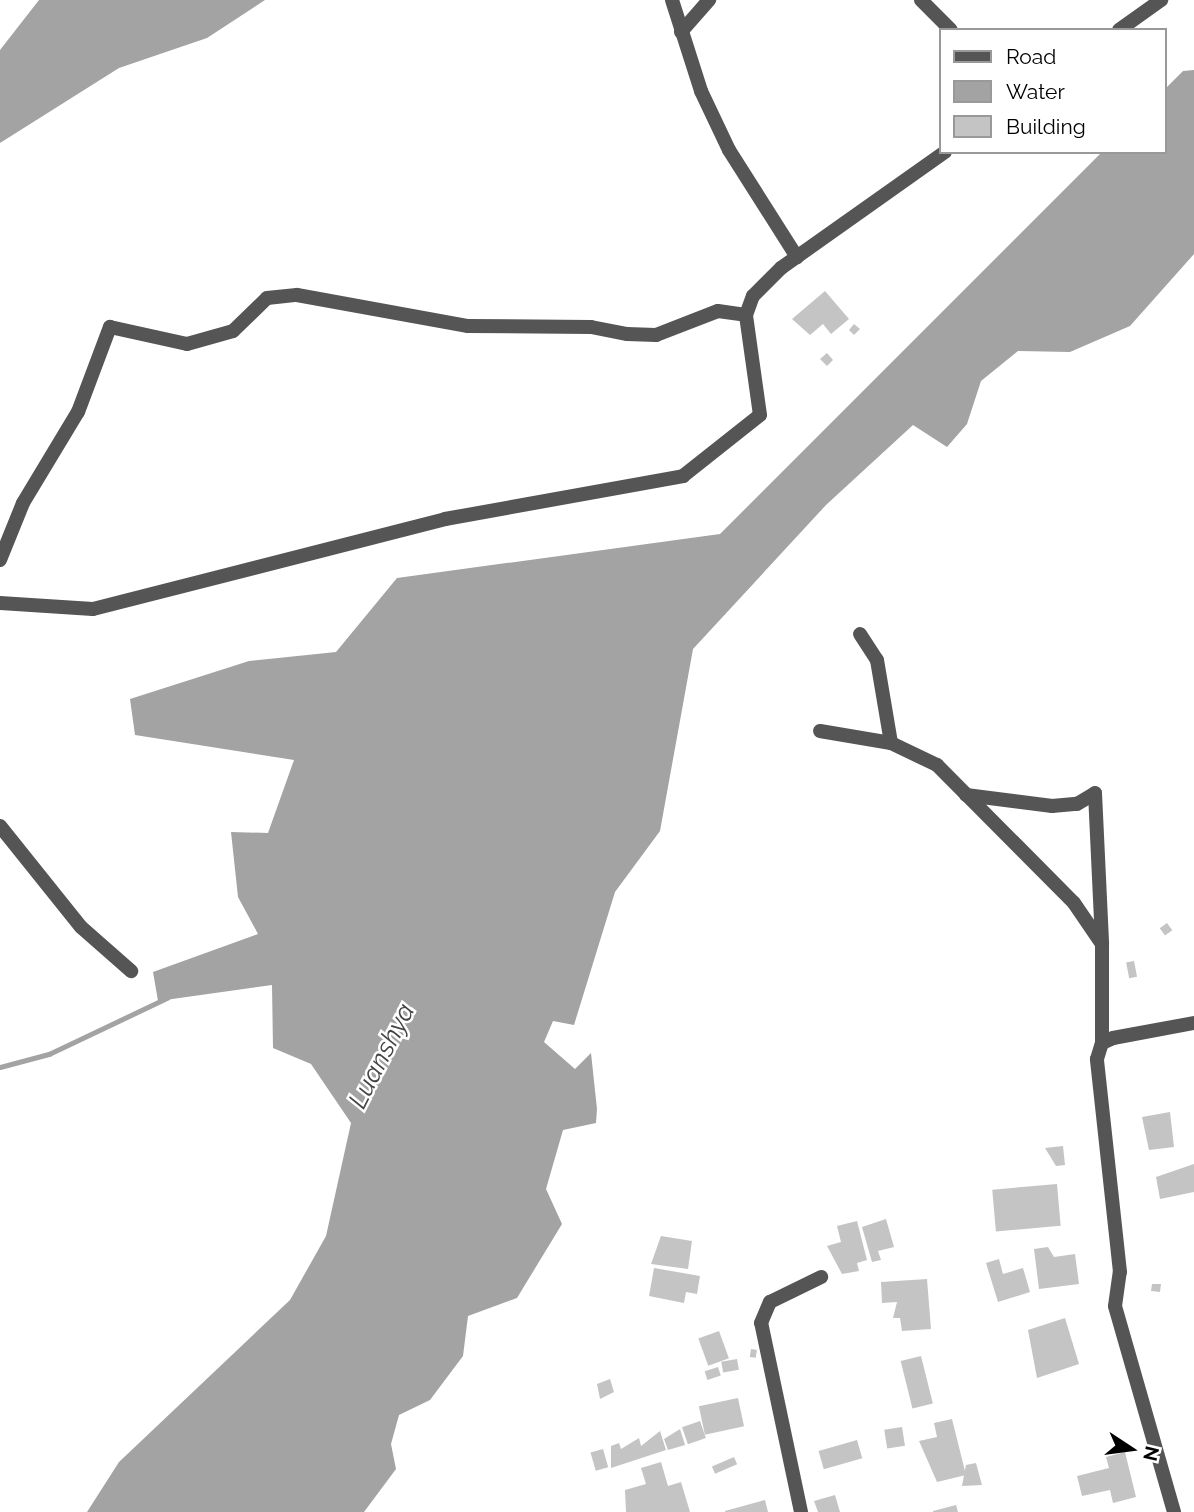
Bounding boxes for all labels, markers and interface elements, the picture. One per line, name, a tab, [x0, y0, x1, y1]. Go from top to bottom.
legend	[939, 28, 1166, 154]
text: Road	[1006, 44, 1056, 69]
text: Water	[1006, 79, 1065, 104]
text: Building	[1006, 114, 1086, 139]
water label: Luanshya	[342, 998, 422, 1114]
north arrow	[1096, 1414, 1166, 1484]
text: N	[1139, 1444, 1164, 1463]

